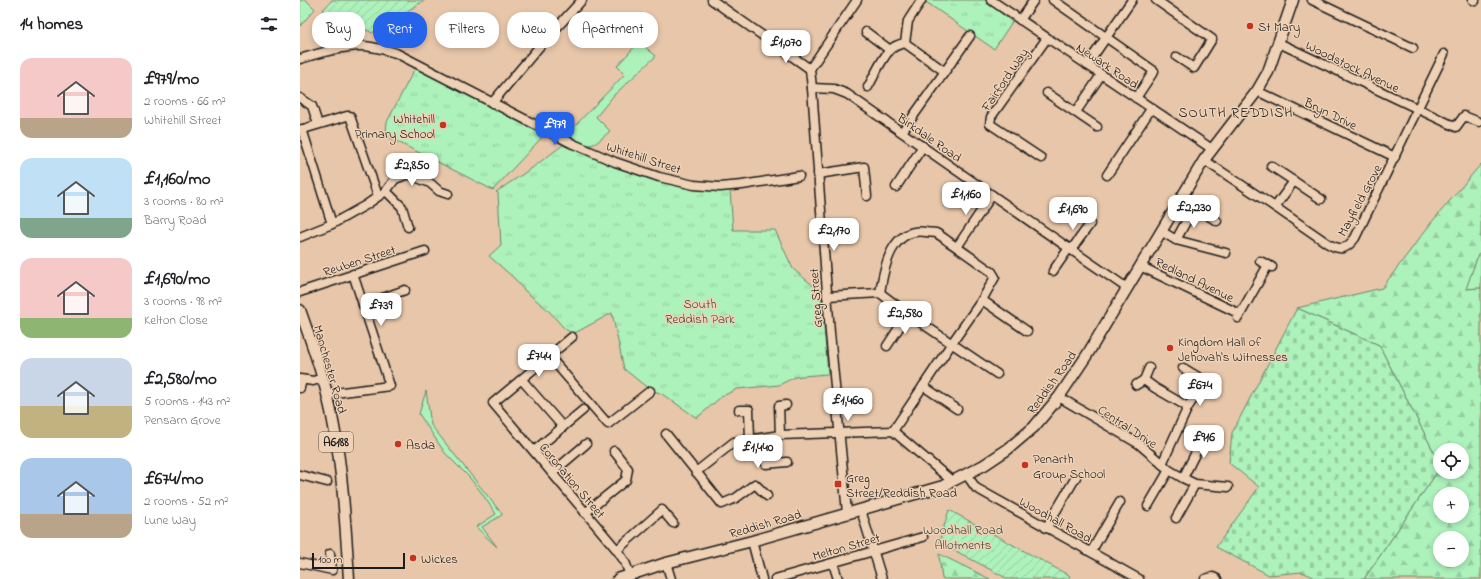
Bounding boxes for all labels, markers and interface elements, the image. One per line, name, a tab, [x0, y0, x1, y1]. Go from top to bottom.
text: 14 homes	[20, 12, 83, 37]
chip: Buy	[312, 12, 365, 48]
chip: Rent	[373, 12, 427, 48]
chip: Filters	[435, 12, 499, 48]
chip: New	[507, 12, 560, 48]
chip: Apartment	[568, 12, 658, 48]
icon: filters	[258, 13, 280, 35]
place label: St Mary	[1258, 18, 1300, 38]
marker: St Mary	[1245, 21, 1255, 31]
pin: £1,070	[753, 30, 819, 64]
text: £1,070	[770, 33, 802, 52]
street label: Woodstock Avenue	[1302, 36, 1403, 98]
street label: Newark Road	[1072, 38, 1143, 94]
street label: Fairford Way	[976, 44, 1034, 117]
text: £979/mo	[144, 67, 199, 92]
icon: home	[52, 74, 100, 122]
text: 2 rooms · 66 m²	[144, 92, 226, 111]
street label: Bryn Drive	[1299, 93, 1360, 136]
district label: SOUTH REDDISH	[1179, 103, 1293, 124]
street label: Birkdale Road	[892, 108, 966, 168]
place label: Whitehill Primary School	[355, 110, 435, 145]
text: Whitehill Street	[144, 111, 222, 130]
pin: £979	[531, 112, 579, 146]
text: £979	[544, 115, 566, 134]
marker: Whitehill Primary School	[438, 120, 448, 130]
street label: Whitehill Street	[604, 137, 684, 180]
pin: £2,850	[379, 153, 445, 187]
text: £2,850	[395, 156, 429, 175]
street label: Mayfield Grove	[1333, 161, 1388, 241]
text: £1,160/mo	[144, 167, 211, 192]
icon: home	[52, 174, 100, 222]
pin: £1,160	[933, 182, 999, 216]
text: £1,160	[951, 185, 981, 204]
text: 3 rooms · 80 m²	[144, 192, 224, 211]
pin: £2,230	[1161, 195, 1227, 229]
pin: £1,690	[1040, 197, 1106, 231]
text: £2,230	[1177, 198, 1211, 217]
text: £1,690	[1058, 200, 1088, 219]
text: Barry Road	[144, 211, 207, 230]
pin: £2,170	[801, 218, 867, 252]
text: £2,170	[818, 221, 850, 240]
street label: Reuben Street	[321, 241, 399, 282]
street label: Redland Avenue	[1152, 253, 1237, 308]
text: £1,690/mo	[144, 267, 210, 292]
street label: Greg Street	[805, 267, 829, 328]
icon: home	[52, 274, 100, 322]
text: 3 rooms · 98 m²	[144, 292, 222, 311]
pin: £739	[357, 293, 405, 327]
park label: South Reddish Park	[665, 295, 735, 329]
text: £739	[370, 296, 392, 315]
pin: £2,580	[872, 301, 938, 335]
text: £2,580	[888, 304, 922, 323]
text: Kelton Close	[144, 311, 208, 330]
street label: Manchester Road	[308, 323, 351, 417]
place label: Kingdom Hall of Jehovah's Witnesses	[1178, 333, 1288, 367]
marker: Kingdom Hall of Jehovah's Witnesses	[1165, 343, 1175, 353]
pin: £744	[515, 344, 563, 378]
text: £744	[527, 347, 551, 366]
street label: Reddish Road	[1023, 347, 1082, 419]
text: £2,580/mo	[144, 367, 217, 392]
pin: £674	[1176, 373, 1224, 407]
icon: home	[52, 374, 100, 422]
text: £674	[1188, 376, 1212, 395]
pin: £1,460	[815, 388, 881, 422]
text: £1,460	[832, 391, 864, 410]
text: 5 rooms · 143 m²	[144, 392, 230, 411]
street label: Central Drive	[1094, 401, 1161, 454]
text: Pensarn Grove	[144, 411, 220, 430]
pin: £916	[1180, 425, 1228, 459]
text: £916	[1193, 428, 1215, 447]
road number: A6188	[319, 432, 353, 452]
pin: £1,440	[725, 435, 791, 469]
place label: Asda	[406, 436, 435, 455]
text: £1,440	[743, 438, 773, 457]
marker: Asda	[393, 439, 403, 449]
street label: Coronation Street	[534, 439, 610, 524]
map controls	[1433, 443, 1469, 567]
button: locate	[1433, 443, 1469, 479]
place label: Penarth Group School	[1033, 450, 1105, 484]
marker: Penarth Group School	[1020, 460, 1030, 470]
text: £674/mo	[144, 467, 204, 492]
place label: Greg Street/Reddish Road	[846, 469, 958, 503]
icon: home	[52, 474, 100, 522]
marker: Greg Street/Reddish Road	[833, 479, 843, 489]
button: +	[1433, 487, 1469, 523]
text: 2 rooms · 52 m²	[144, 492, 228, 511]
street label: Woodhall Road	[1016, 493, 1095, 548]
street label: Reddish Road	[727, 505, 804, 544]
text: Lune Way	[144, 511, 196, 530]
park label: Woodhall Road Allotments	[923, 521, 1004, 555]
street label: Melton Street	[810, 529, 883, 566]
button: −	[1433, 531, 1469, 567]
place label: Wickes	[421, 550, 458, 569]
scale bar	[312, 551, 405, 570]
text: 100 m	[318, 552, 342, 568]
marker: Wickes	[408, 553, 418, 563]

